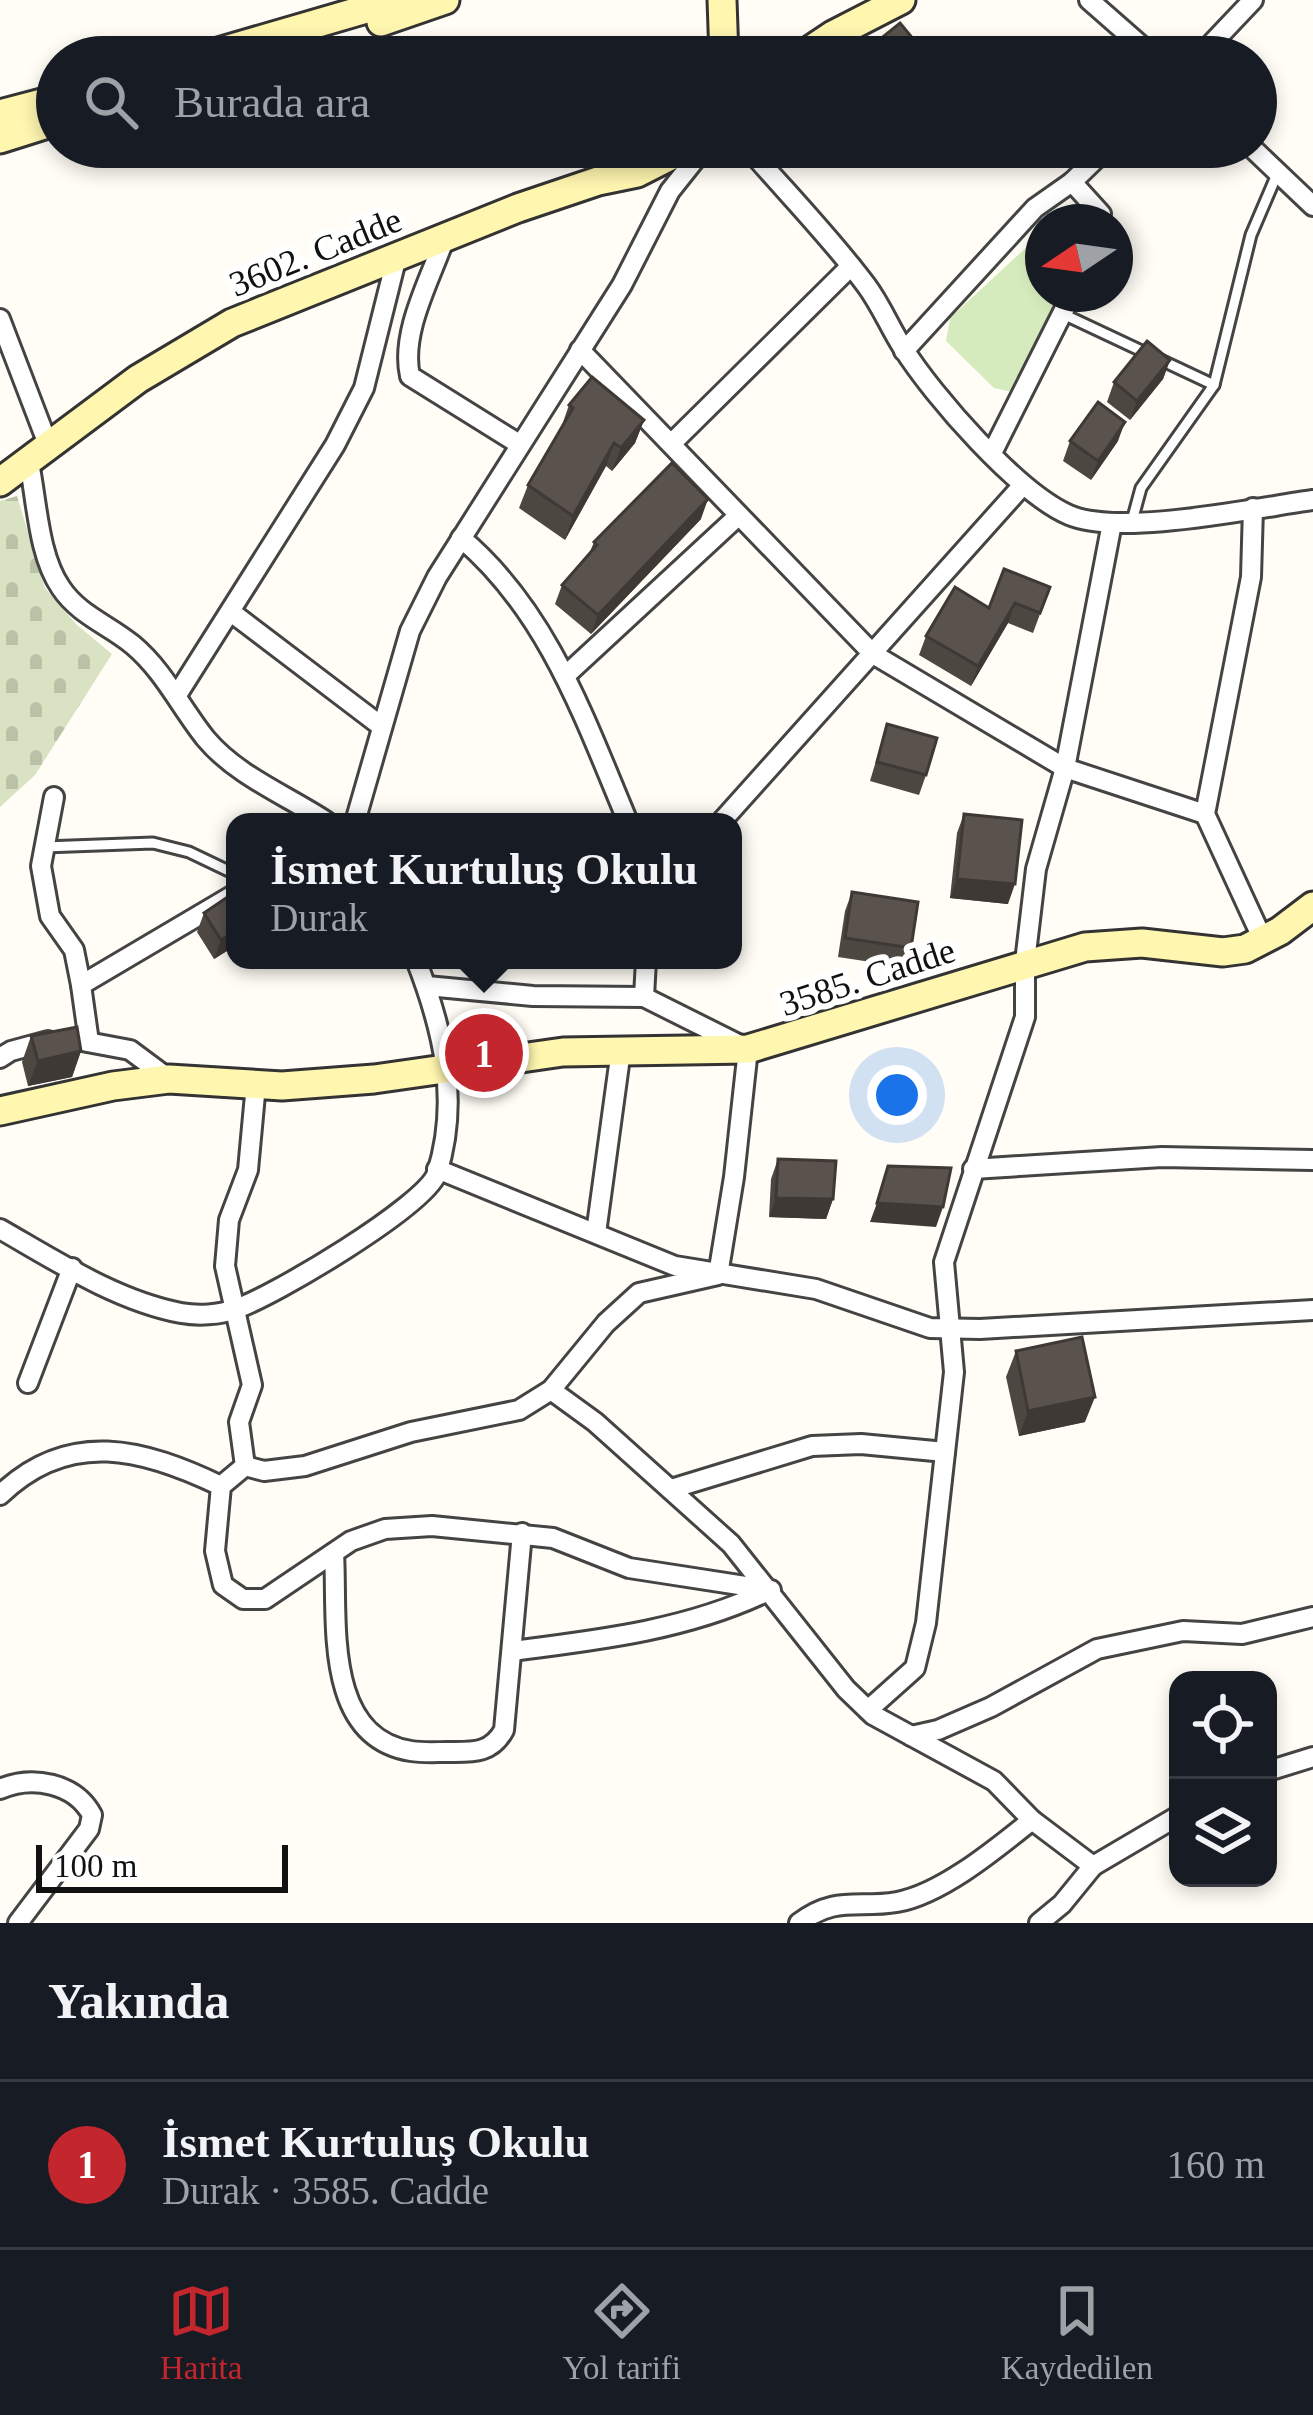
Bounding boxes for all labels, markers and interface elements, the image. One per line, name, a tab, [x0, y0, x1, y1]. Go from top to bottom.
search box	[36, 36, 1277, 168]
icon: search	[78, 69, 144, 135]
text: Burada ara	[174, 77, 370, 127]
street label: 3602. Cadde	[224, 199, 407, 305]
north arrow	[1025, 204, 1133, 312]
popup	[226, 813, 742, 969]
text: İsmet Kurtuluş Okulu	[270, 844, 698, 894]
text: Durak	[270, 896, 368, 939]
street label: 3585. Cadde	[775, 930, 960, 1024]
pin: 1	[445, 1008, 523, 1098]
your location	[867, 1065, 927, 1125]
map controls	[1169, 1671, 1277, 1887]
button: locate	[1169, 1671, 1277, 1779]
button: layers	[1169, 1779, 1277, 1887]
scale bar	[36, 1839, 288, 1892]
text: 100 m	[54, 1848, 137, 1884]
text: Yakında	[48, 1973, 229, 2029]
text: İsmet Kurtuluş Okulu	[162, 2117, 590, 2167]
text: 1	[77, 2143, 97, 2186]
text: 160 m	[1166, 2143, 1265, 2186]
text: Durak · 3585. Cadde	[162, 2169, 489, 2212]
tab: Harita	[160, 2278, 242, 2387]
tab: Yol tarifi	[562, 2278, 681, 2387]
tab: Kaydedilen	[1001, 2278, 1153, 2387]

